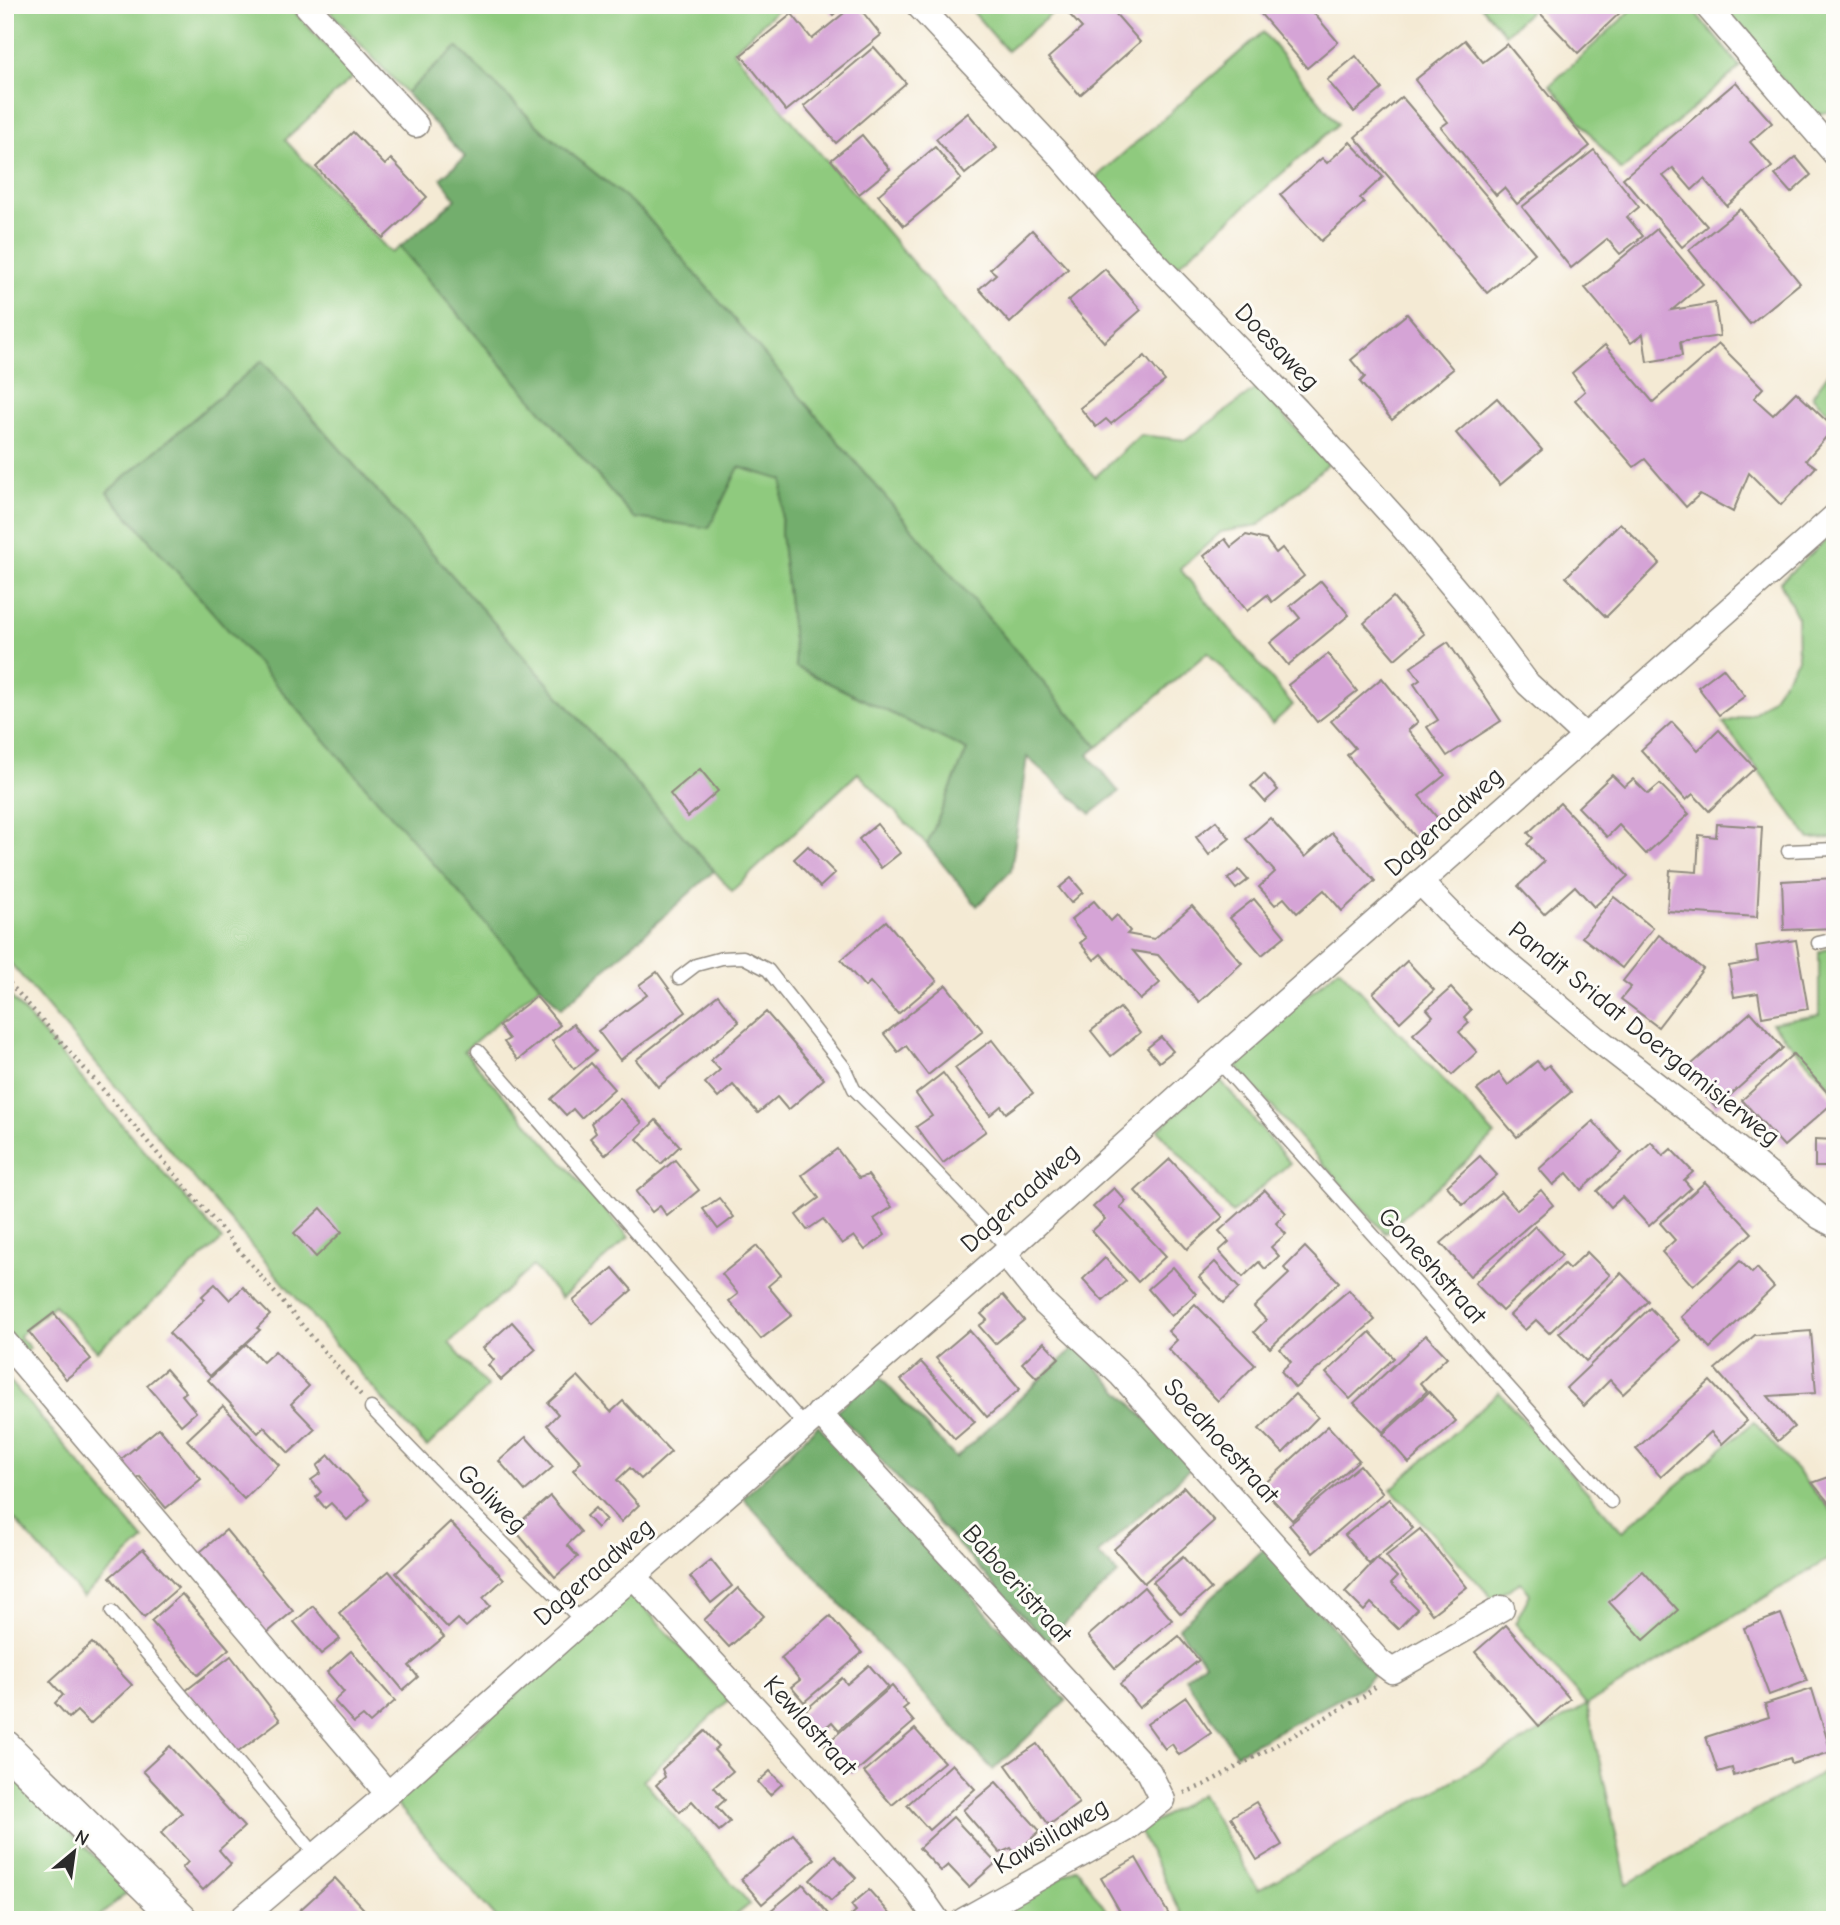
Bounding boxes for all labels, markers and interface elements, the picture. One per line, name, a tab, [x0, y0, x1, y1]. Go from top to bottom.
street label: Doesaweg	[1228, 297, 1326, 397]
street label: Dageraadweg	[1379, 761, 1509, 883]
street label: Pandit Sridat Doergamisierweg	[1502, 915, 1786, 1153]
street label: Dageraadweg	[955, 1137, 1085, 1259]
street label: Goneshstraat	[1372, 1201, 1493, 1332]
street label: Soedhoestraat	[1157, 1372, 1286, 1511]
street label: Goliweg	[451, 1458, 533, 1540]
street label: Dageraadweg	[528, 1512, 660, 1632]
street label: Baboeristraat	[956, 1519, 1079, 1650]
street label: Kewlastraat	[757, 1670, 864, 1783]
street label: Kawsiliaweg	[988, 1791, 1114, 1881]
north arrow	[38, 1816, 108, 1886]
text: N	[71, 1825, 93, 1851]

